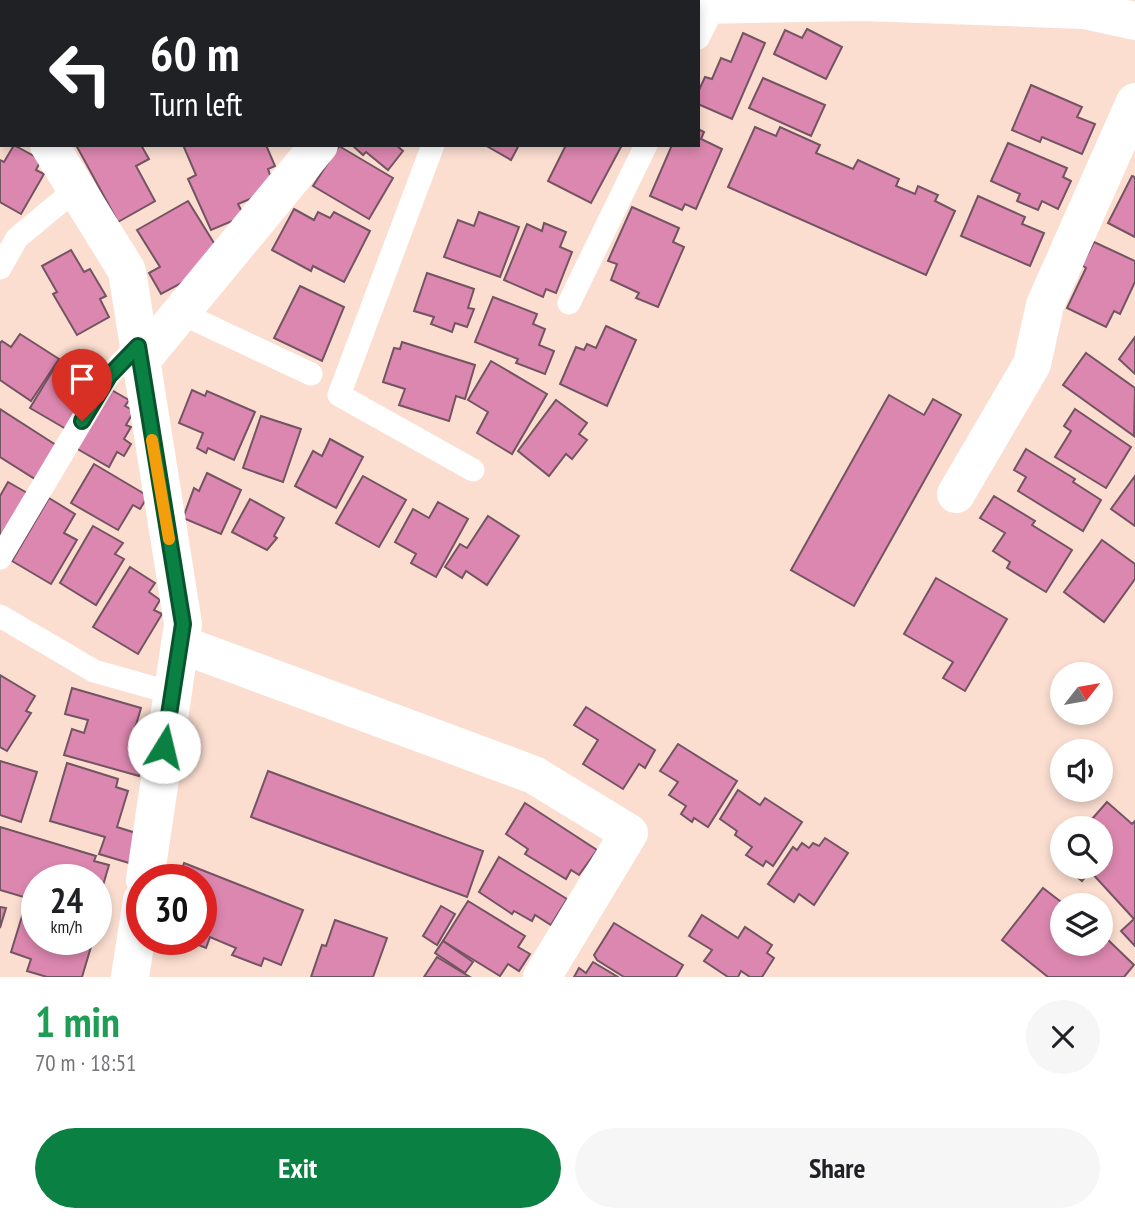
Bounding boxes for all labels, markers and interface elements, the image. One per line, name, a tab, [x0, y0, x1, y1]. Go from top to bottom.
text: 60 m	[150, 21, 239, 85]
icon: left	[35, 28, 126, 119]
text: Turn left	[150, 83, 242, 125]
pin	[52, 349, 112, 421]
icon: arrive	[63, 360, 101, 398]
north arrow	[1050, 662, 1113, 724]
map controls	[1050, 662, 1113, 956]
position arrow	[127, 710, 201, 784]
button: sound	[1050, 739, 1113, 802]
button: search	[1050, 816, 1113, 879]
speed limit sign: 30	[126, 864, 217, 955]
text: 24	[50, 877, 83, 923]
button: layers	[1050, 893, 1113, 956]
text: km/h	[51, 915, 82, 938]
text: 1 min	[35, 994, 120, 1049]
button: close	[1026, 1000, 1100, 1074]
text: 70 m · 18:51	[35, 1048, 136, 1077]
button: Exit	[35, 1128, 561, 1208]
button: Share	[575, 1128, 1100, 1208]

